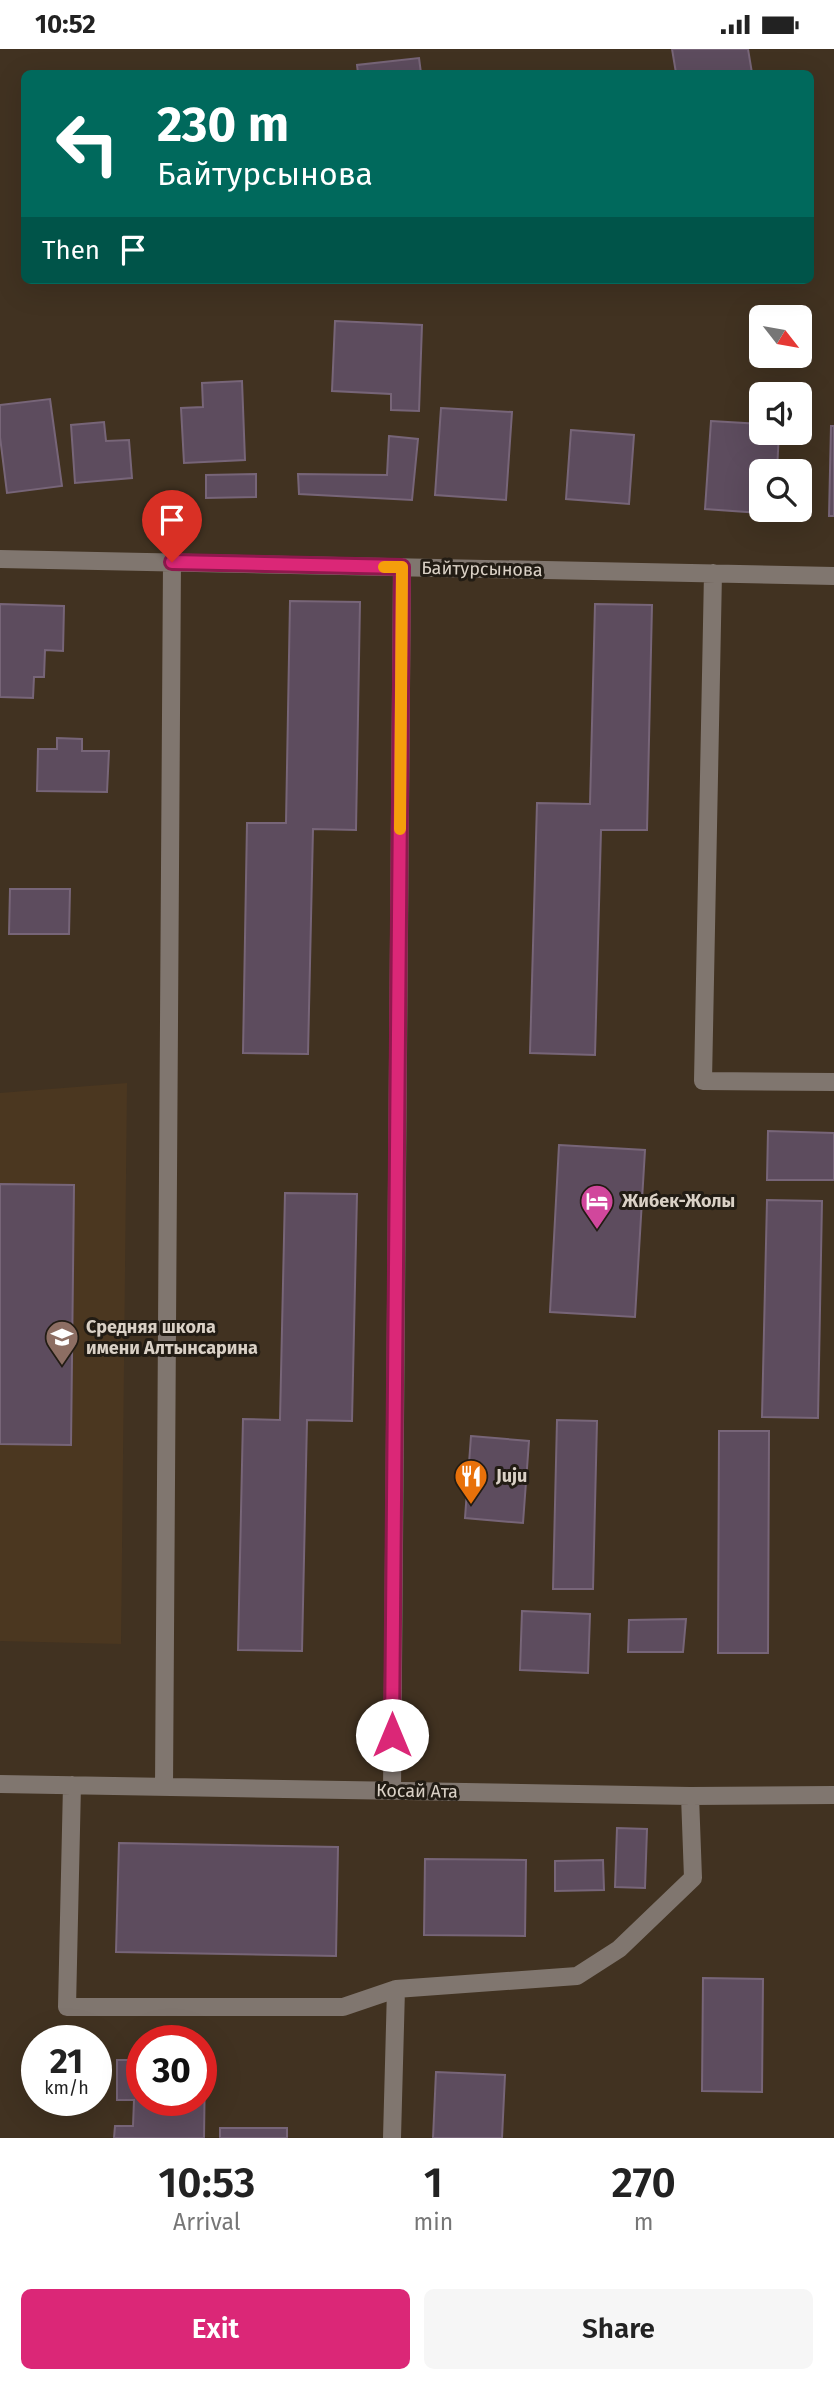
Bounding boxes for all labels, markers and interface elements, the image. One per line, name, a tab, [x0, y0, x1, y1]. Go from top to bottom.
text: 10:52	[35, 9, 96, 40]
text: 230 m	[157, 95, 289, 154]
icon: left	[42, 98, 133, 189]
text: Байтурсынова	[157, 155, 373, 193]
icon: arrive	[114, 231, 152, 269]
text: Then	[42, 235, 100, 266]
north arrow	[749, 305, 812, 367]
map controls	[749, 305, 812, 522]
button: sound	[749, 382, 812, 445]
button: search	[749, 459, 812, 522]
pin	[142, 490, 202, 562]
icon: arrive	[153, 501, 191, 539]
street label: Байтурсынова	[421, 557, 543, 581]
hotel icon: Жибек-Жолы	[578, 1182, 616, 1231]
place label: Жибек-Жолы	[621, 1190, 735, 1212]
place label: Средняя школа имени Алтынсарина	[86, 1316, 258, 1359]
school or university icon: Средняя школа имени Алтынсарина	[43, 1318, 81, 1367]
restaurant icon: Juju	[452, 1457, 490, 1506]
place label: Juju	[495, 1465, 527, 1487]
position arrow	[355, 1698, 429, 1772]
street label: Косай Ата	[376, 1779, 458, 1803]
speed limit sign: 30	[126, 2025, 217, 2116]
text: 21	[50, 2040, 83, 2082]
text: km/h	[44, 2077, 89, 2099]
text: 10:53	[158, 2158, 255, 2208]
text: 1	[424, 2158, 443, 2208]
text: 270	[611, 2158, 676, 2208]
text: Arrival	[173, 2208, 240, 2236]
text: min	[414, 2208, 453, 2236]
text: m	[634, 2208, 653, 2236]
button: Exit	[21, 2289, 410, 2369]
button: Share	[424, 2289, 813, 2369]

